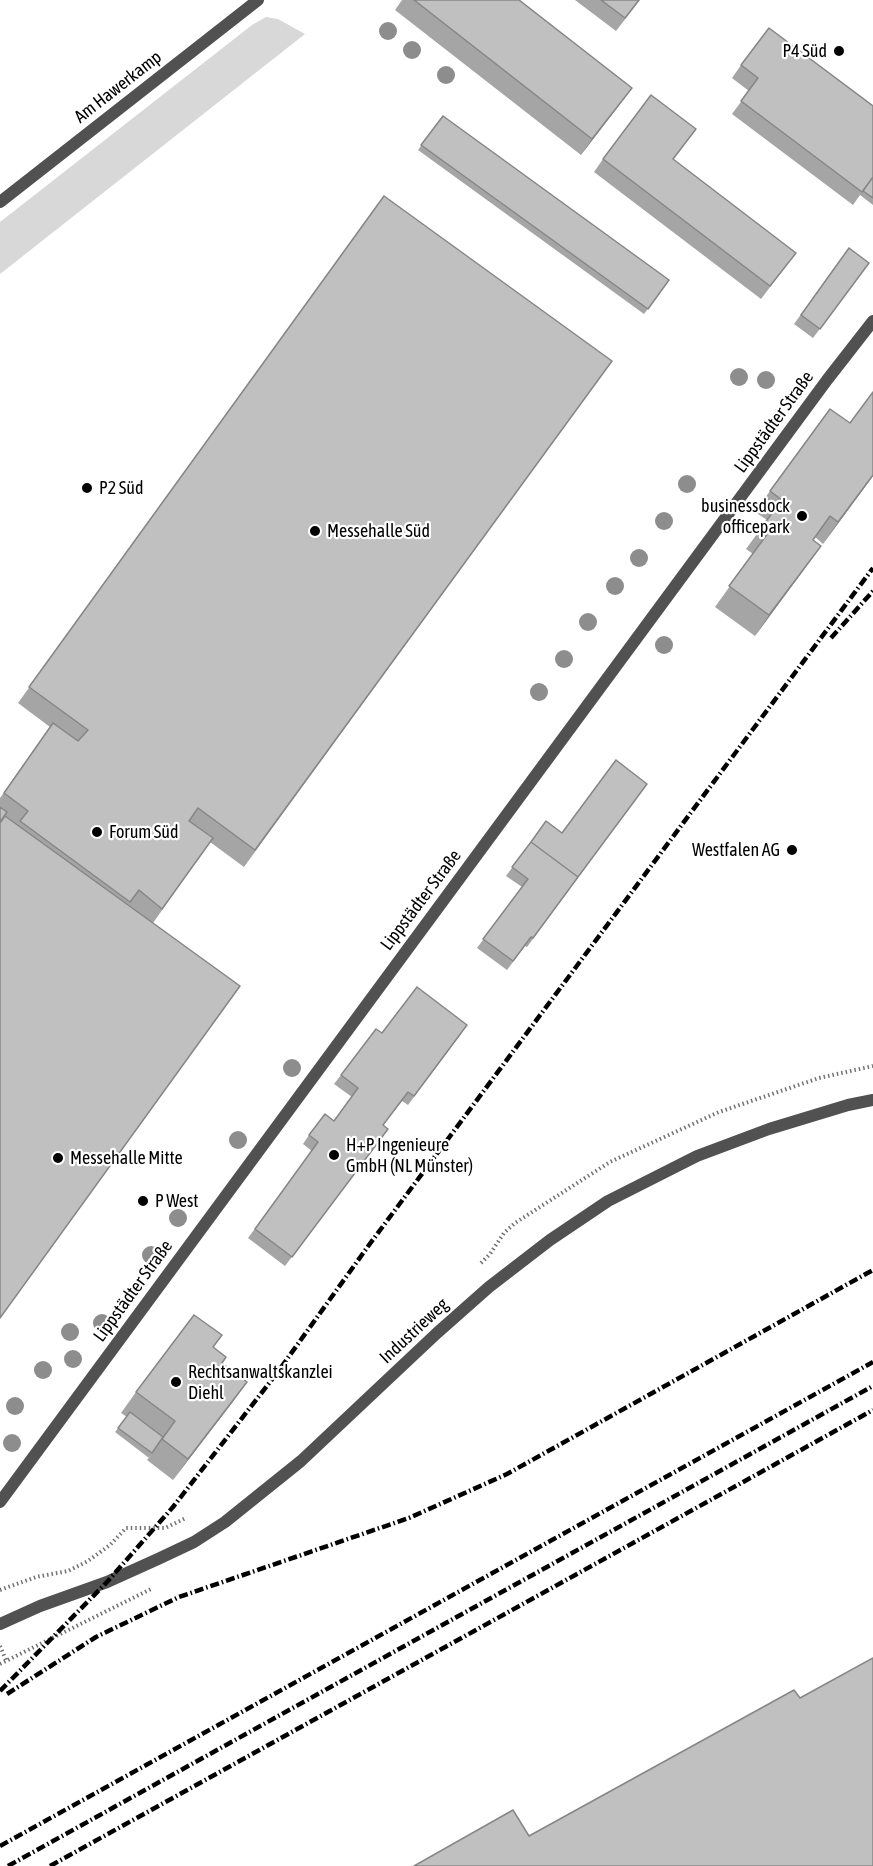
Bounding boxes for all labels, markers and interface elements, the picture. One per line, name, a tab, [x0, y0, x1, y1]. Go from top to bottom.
place label: P4 Süd	[782, 40, 827, 62]
marker: P4 Süd	[832, 44, 846, 58]
street label: Am Hawerkamp	[70, 46, 166, 128]
street label: Lippstädter Straße	[730, 367, 818, 477]
place label: P2 Süd	[99, 477, 144, 499]
marker: P2 Süd	[80, 481, 94, 495]
place label: businessdock officepark	[701, 495, 790, 538]
marker: businessdock officepark	[795, 509, 809, 523]
place label: Messehalle Süd	[327, 520, 430, 542]
marker: Messehalle Süd	[308, 524, 322, 538]
place label: Forum Süd	[109, 821, 179, 843]
marker: Forum Süd	[90, 825, 104, 839]
place label: Westfalen AG	[692, 839, 780, 861]
marker: Westfalen AG	[785, 843, 799, 857]
street label: Lippstädter Straße	[376, 845, 466, 955]
place label: H+P Ingenieure GmbH (NL Münster)	[346, 1134, 473, 1176]
place label: Messehalle Mitte	[70, 1147, 183, 1169]
marker: H+P Ingenieure GmbH (NL Münster)	[327, 1148, 341, 1162]
marker: Messehalle Mitte	[51, 1151, 65, 1165]
place label: P West	[155, 1190, 199, 1212]
marker: P West	[136, 1194, 150, 1208]
street label: Lippstädter Straße	[89, 1236, 177, 1346]
street label: Industrieweg	[375, 1294, 453, 1368]
place label: Rechtsanwaltskanzlei Diehl	[188, 1361, 333, 1404]
marker: Rechtsanwaltskanzlei Diehl	[169, 1375, 183, 1389]

